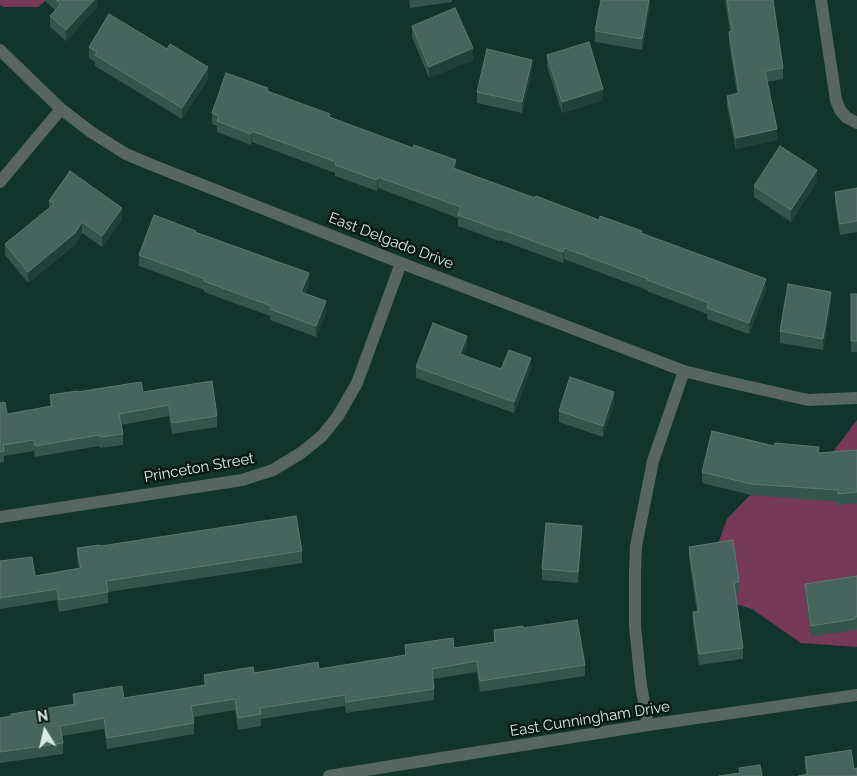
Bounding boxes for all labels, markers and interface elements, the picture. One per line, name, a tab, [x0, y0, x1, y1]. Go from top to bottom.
street label: East Delgado Drive	[326, 209, 456, 273]
street label: Princeton Street	[143, 449, 255, 487]
street label: East Cunningham Drive	[509, 697, 671, 741]
north arrow	[20, 706, 70, 756]
text: N	[36, 707, 49, 725]

